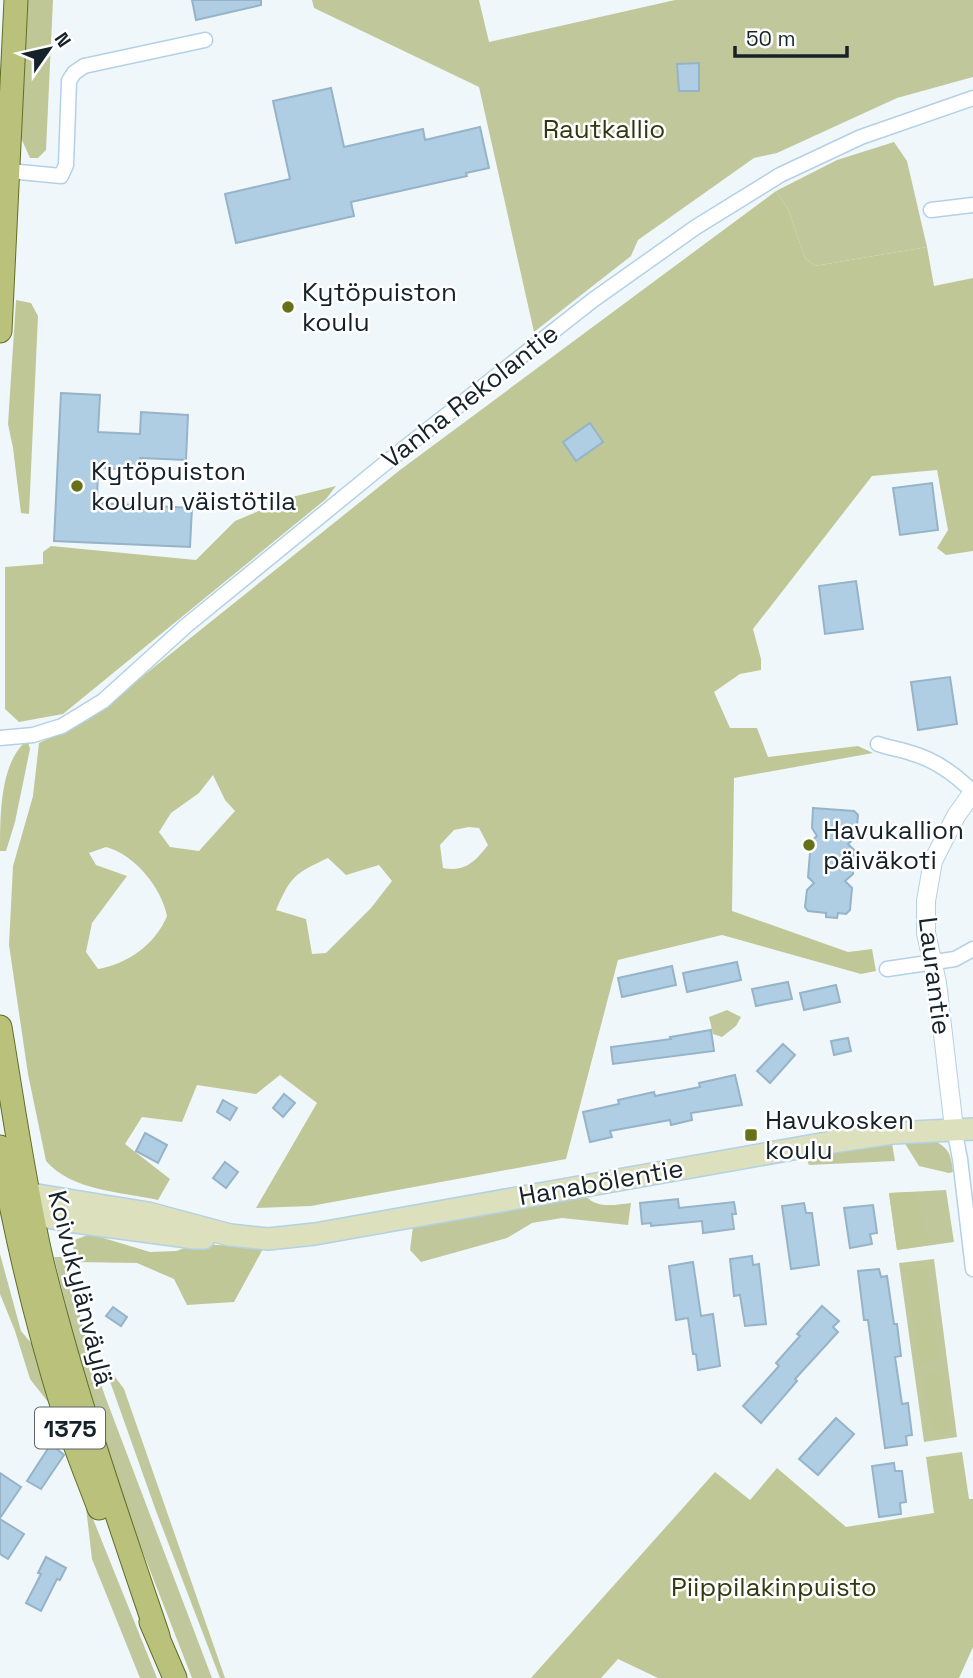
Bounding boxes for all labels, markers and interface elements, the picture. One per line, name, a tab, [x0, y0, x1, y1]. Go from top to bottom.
north arrow	[14, 14, 84, 84]
scale bar	[735, 14, 847, 58]
text: 50 m	[746, 25, 796, 52]
text: N	[49, 28, 77, 52]
park label: Rautkallio	[543, 112, 665, 146]
place label: Kytöpuiston koulu	[302, 275, 457, 339]
marker: Kytöpuiston koulu	[280, 299, 296, 315]
street label: Vanha Rekolantie	[375, 316, 565, 476]
place label: Kytöpuiston koulun väistötila	[91, 454, 296, 518]
marker: Kytöpuiston koulun väistötila	[69, 478, 85, 494]
place label: Havukallion päiväkoti	[823, 813, 964, 877]
marker: Havukallion päiväkoti	[801, 837, 817, 853]
street label: Laurantie	[911, 915, 959, 1037]
place label: Havukosken koulu	[765, 1103, 914, 1167]
marker: Havukosken koulu	[743, 1127, 759, 1143]
street label: Hanabölentie	[516, 1151, 686, 1213]
street label: Koivukylänväylä	[40, 1187, 122, 1389]
road number: 1375	[35, 1408, 105, 1448]
park label: Piippilakinpuisto	[671, 1570, 877, 1604]

